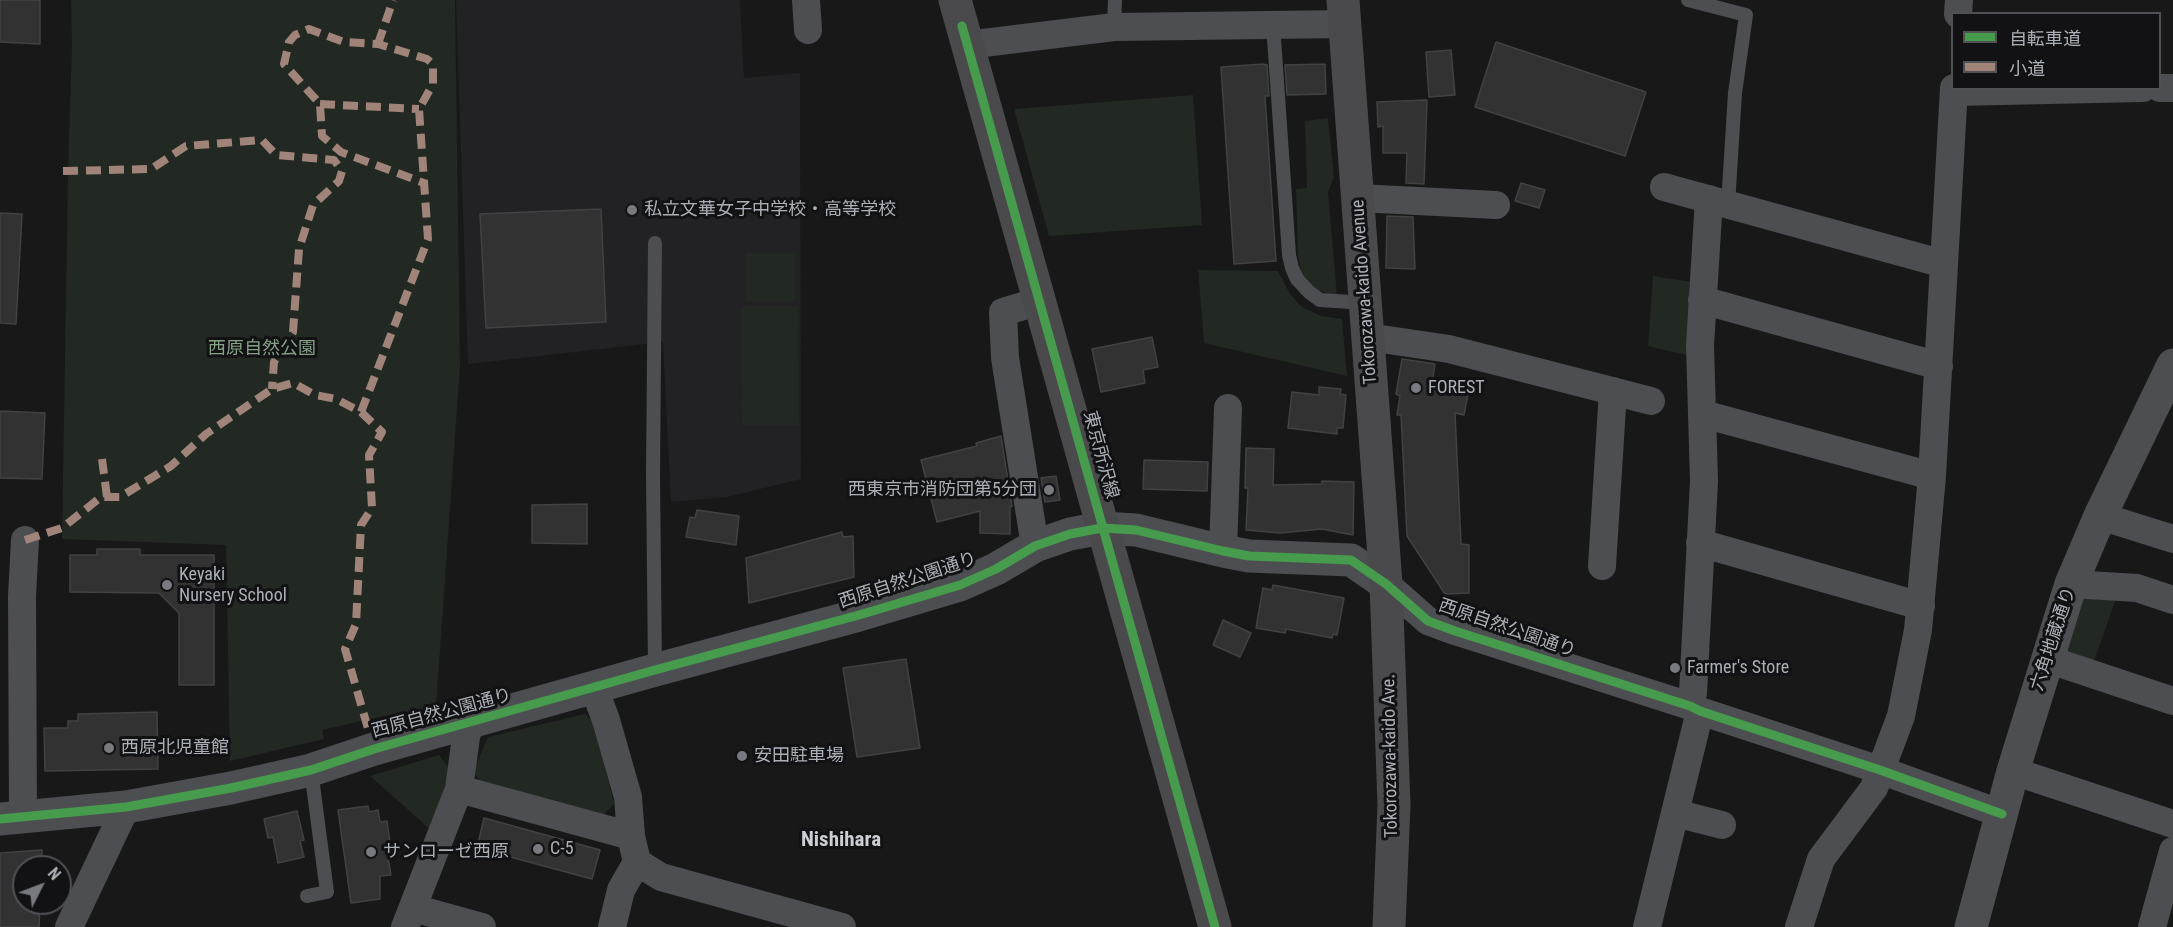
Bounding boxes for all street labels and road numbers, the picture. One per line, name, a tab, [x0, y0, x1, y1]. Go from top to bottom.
street label: Tokorozawa-kaido Avenue	[1348, 199, 1382, 385]
street label: 東京所沢線	[1078, 409, 1122, 501]
street label: 西原自然公園通り	[836, 548, 980, 614]
street label: 六角地蔵通り	[2027, 584, 2081, 694]
street label: 西原自然公園通り	[1435, 595, 1579, 663]
street label: Tokorozawa-kaido Ave.	[1379, 674, 1403, 838]
street label: 西原自然公園通り	[370, 685, 514, 743]

